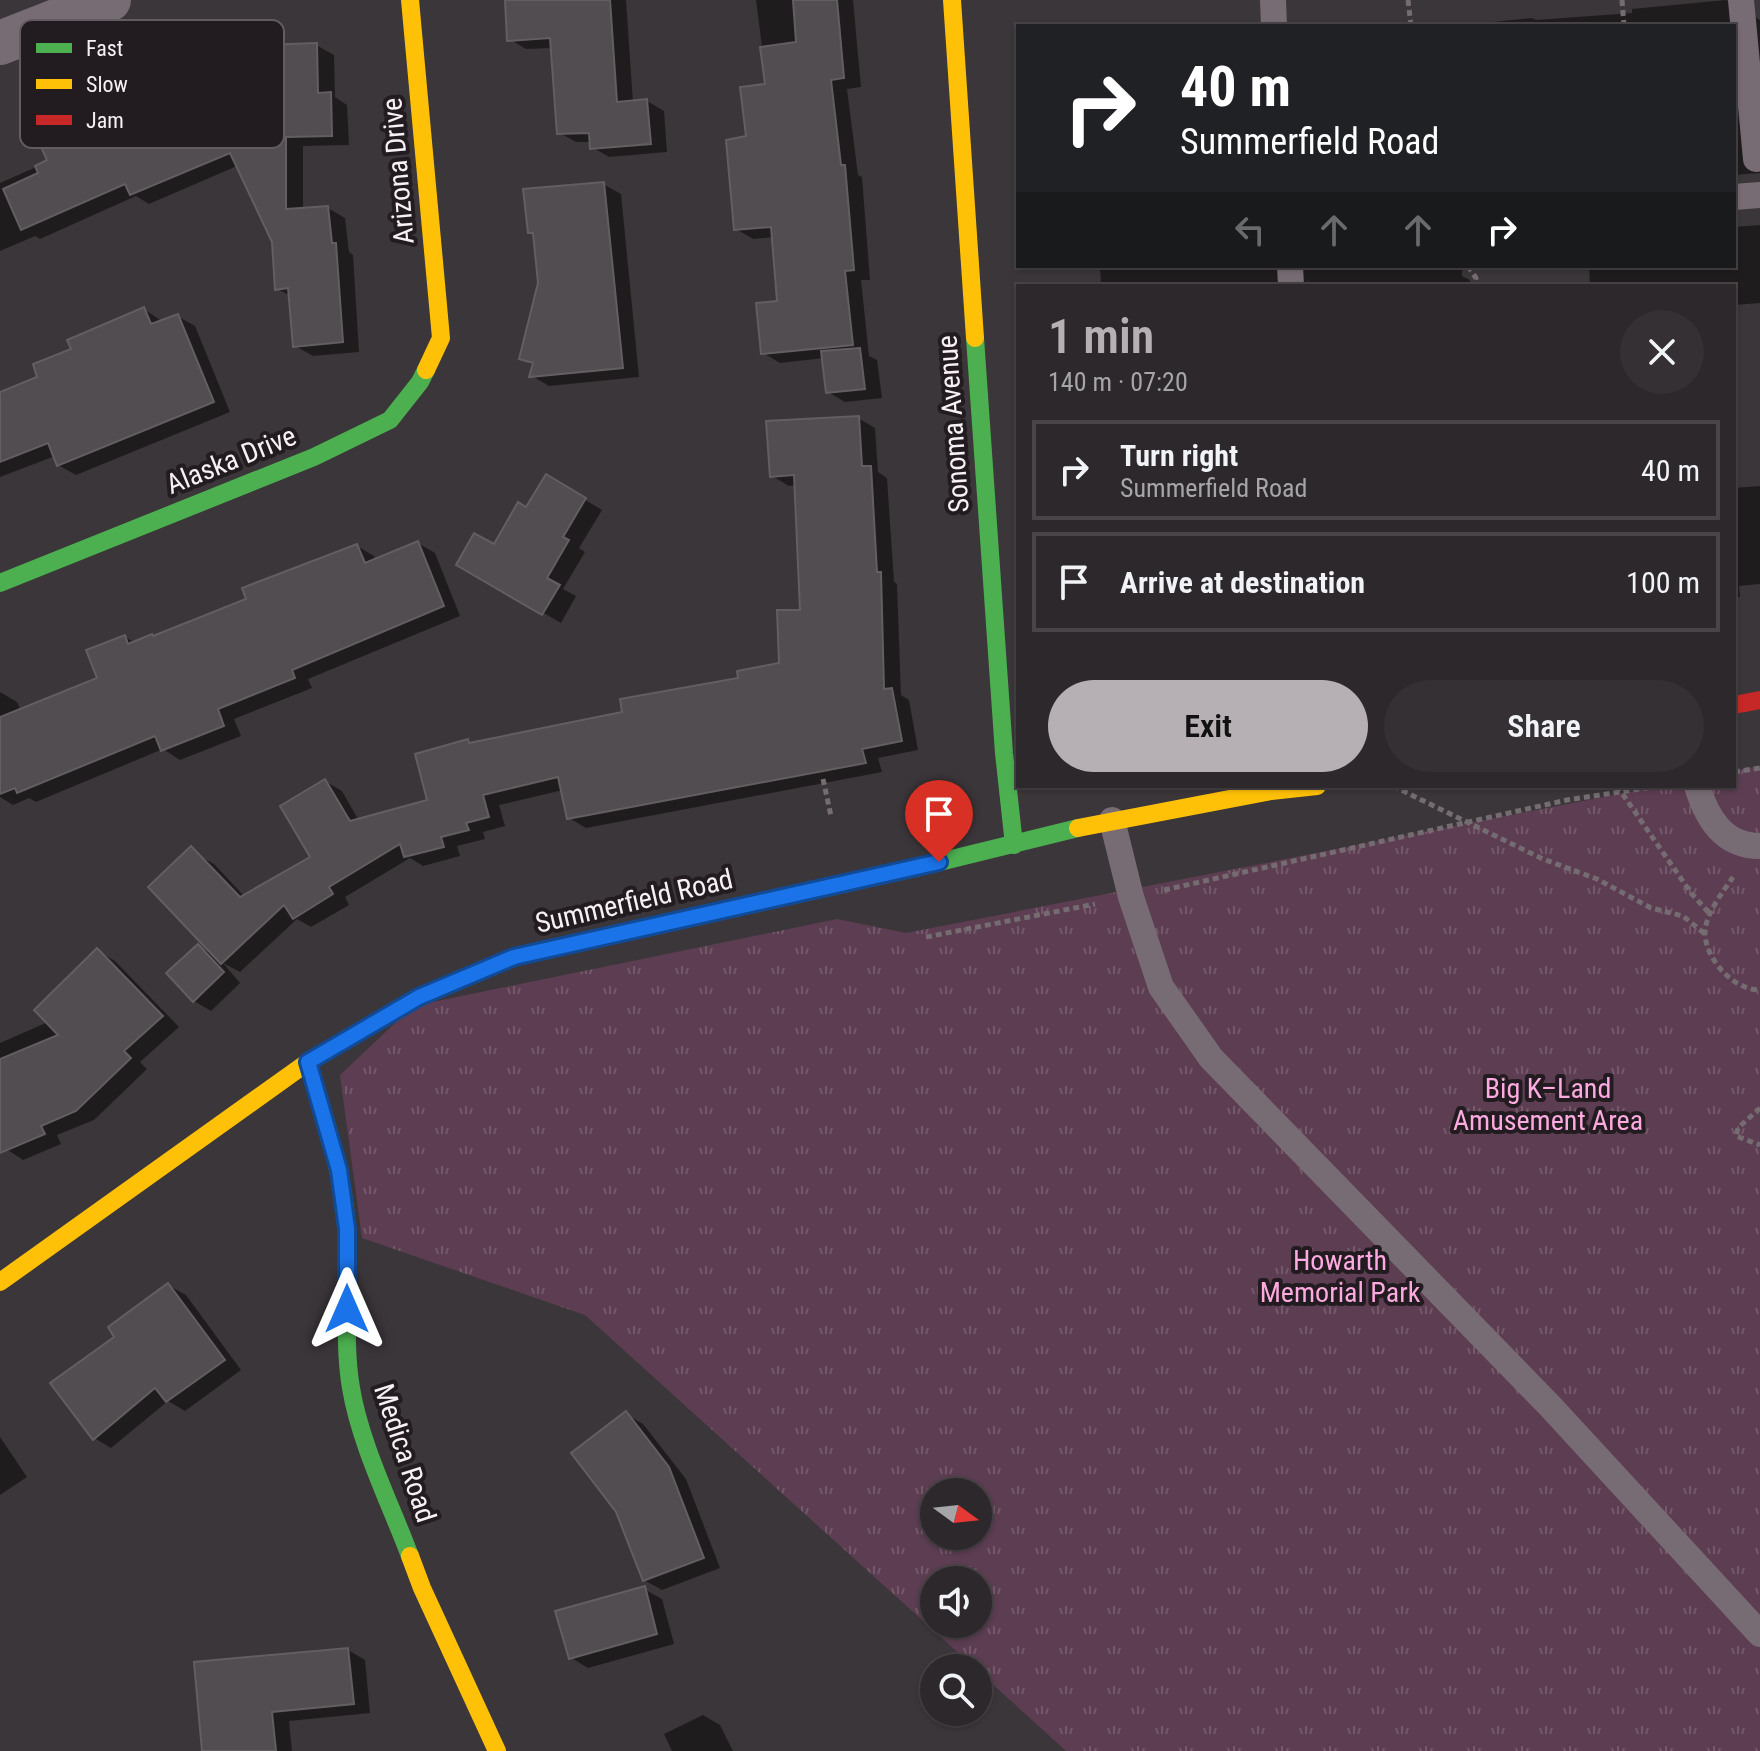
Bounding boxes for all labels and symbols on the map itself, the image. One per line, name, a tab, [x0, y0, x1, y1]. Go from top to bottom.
legend	[20, 20, 284, 148]
text: Fast	[86, 36, 123, 61]
text: Slow	[86, 72, 128, 97]
street label: Arizona Drive	[375, 97, 421, 245]
text: Jam	[86, 108, 124, 133]
street label: Sonoma Avenue	[930, 334, 976, 514]
street label: Alaska Drive	[161, 419, 301, 501]
pin	[905, 780, 973, 862]
street label: Summerfield Road	[532, 862, 736, 940]
park label: Big K–Land Amusement Area	[1453, 1072, 1643, 1137]
park label: Howarth Memorial Park	[1260, 1244, 1421, 1309]
position arrow	[305, 1267, 389, 1351]
street label: Medica Road	[367, 1380, 443, 1526]
north arrow	[920, 1478, 992, 1550]

